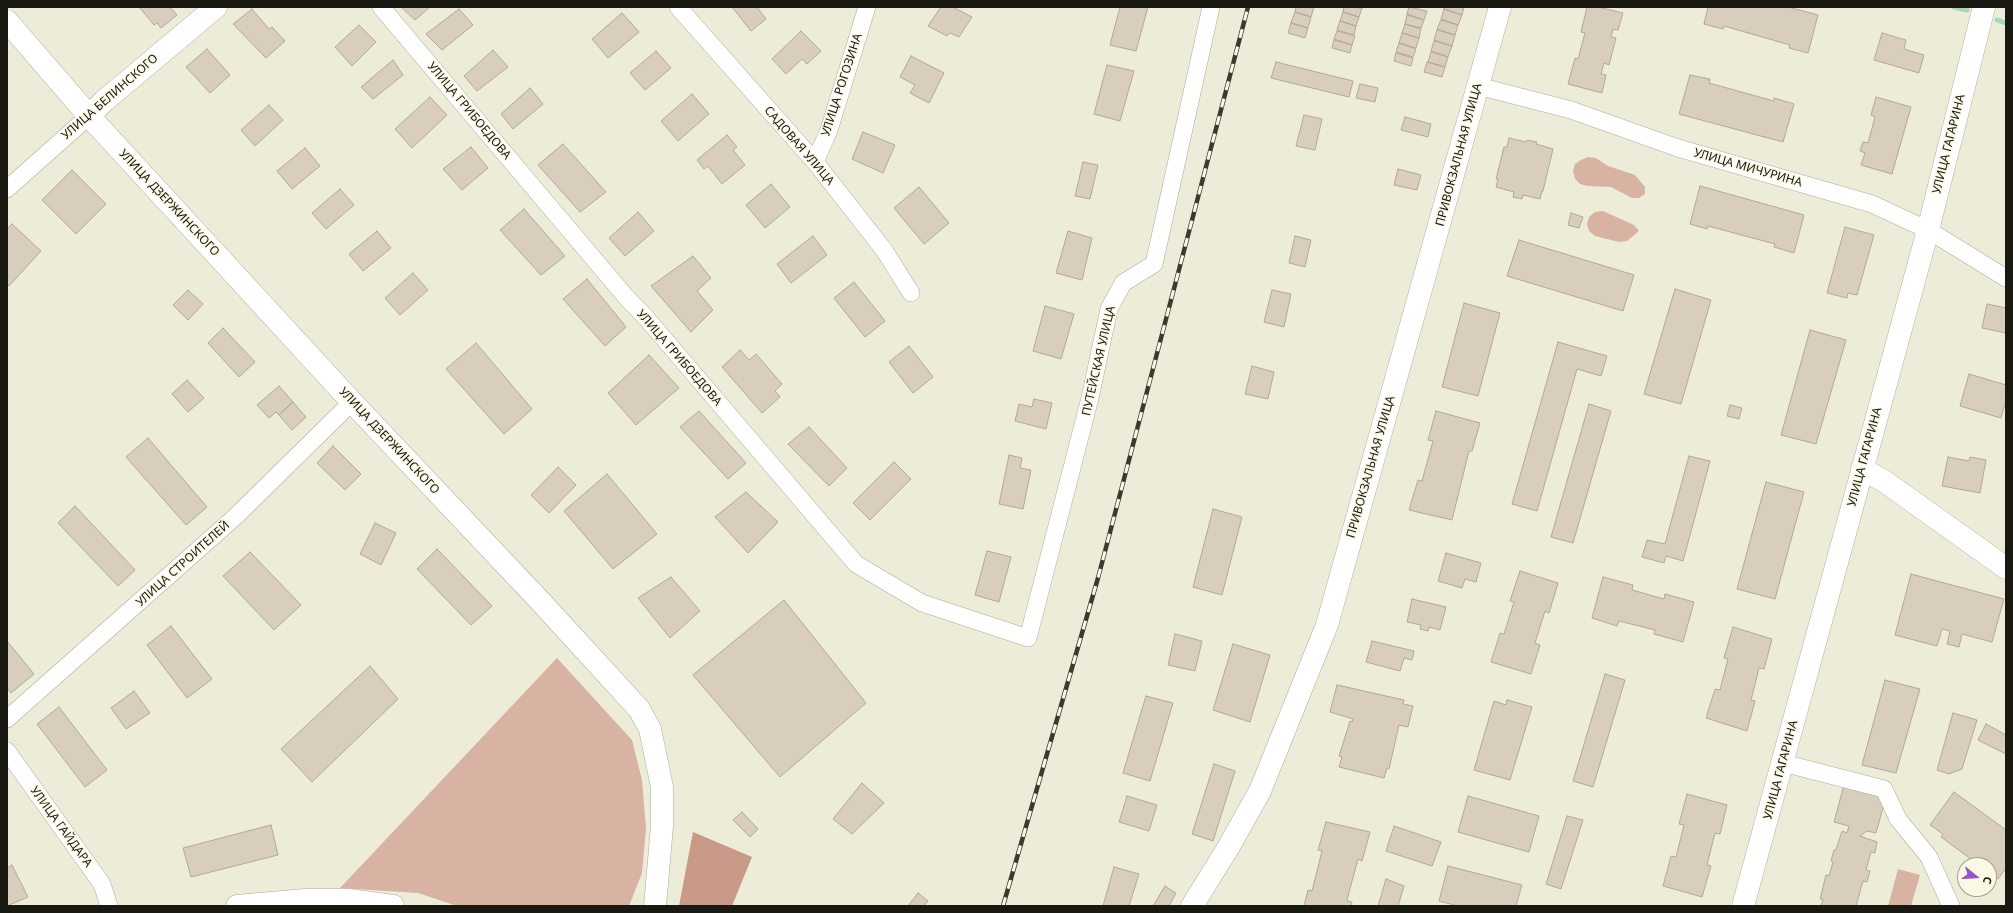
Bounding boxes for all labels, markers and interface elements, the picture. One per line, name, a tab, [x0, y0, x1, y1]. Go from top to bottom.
street label: УЛИЦА РОГОЗИНА	[819, 32, 865, 138]
street label: УЛИЦА БЕЛИНСКОГО	[59, 51, 161, 143]
street label: УЛИЦА ГРИБОЕДОВА	[424, 60, 514, 162]
street label: ПРИВОКЗАЛЬНАЯ УЛИЦА	[1433, 82, 1485, 228]
street label: УЛИЦА ГАГАРИНА	[1930, 93, 1968, 195]
street label: САДОВАЯ УЛИЦА	[761, 104, 837, 188]
street label: УЛИЦА МИЧУРИНА	[1692, 146, 1804, 190]
street label: УЛИЦА ДЗЕРЖИНСКОГО	[116, 147, 222, 259]
street label: ПУТЕЙСКАЯ УЛИЦА	[1079, 305, 1119, 417]
street label: УЛИЦА ГРИБОЕДОВА	[633, 307, 725, 409]
street label: УЛИЦА ДЗЕРЖИНСКОГО	[336, 385, 442, 497]
street label: ПРИВОКЗАЛЬНАЯ УЛИЦА	[1344, 394, 1398, 540]
street label: УЛИЦА ГАГАРИНА	[1845, 406, 1885, 508]
street label: УЛИЦА СТРОИТЕЛЕЙ	[133, 518, 233, 610]
street label: УЛИЦА ГАГАРИНА	[1761, 719, 1801, 821]
street label: УЛИЦА ГАЙДАРА	[27, 784, 95, 870]
north arrow	[1957, 857, 1997, 897]
text: С	[1980, 875, 1996, 886]

